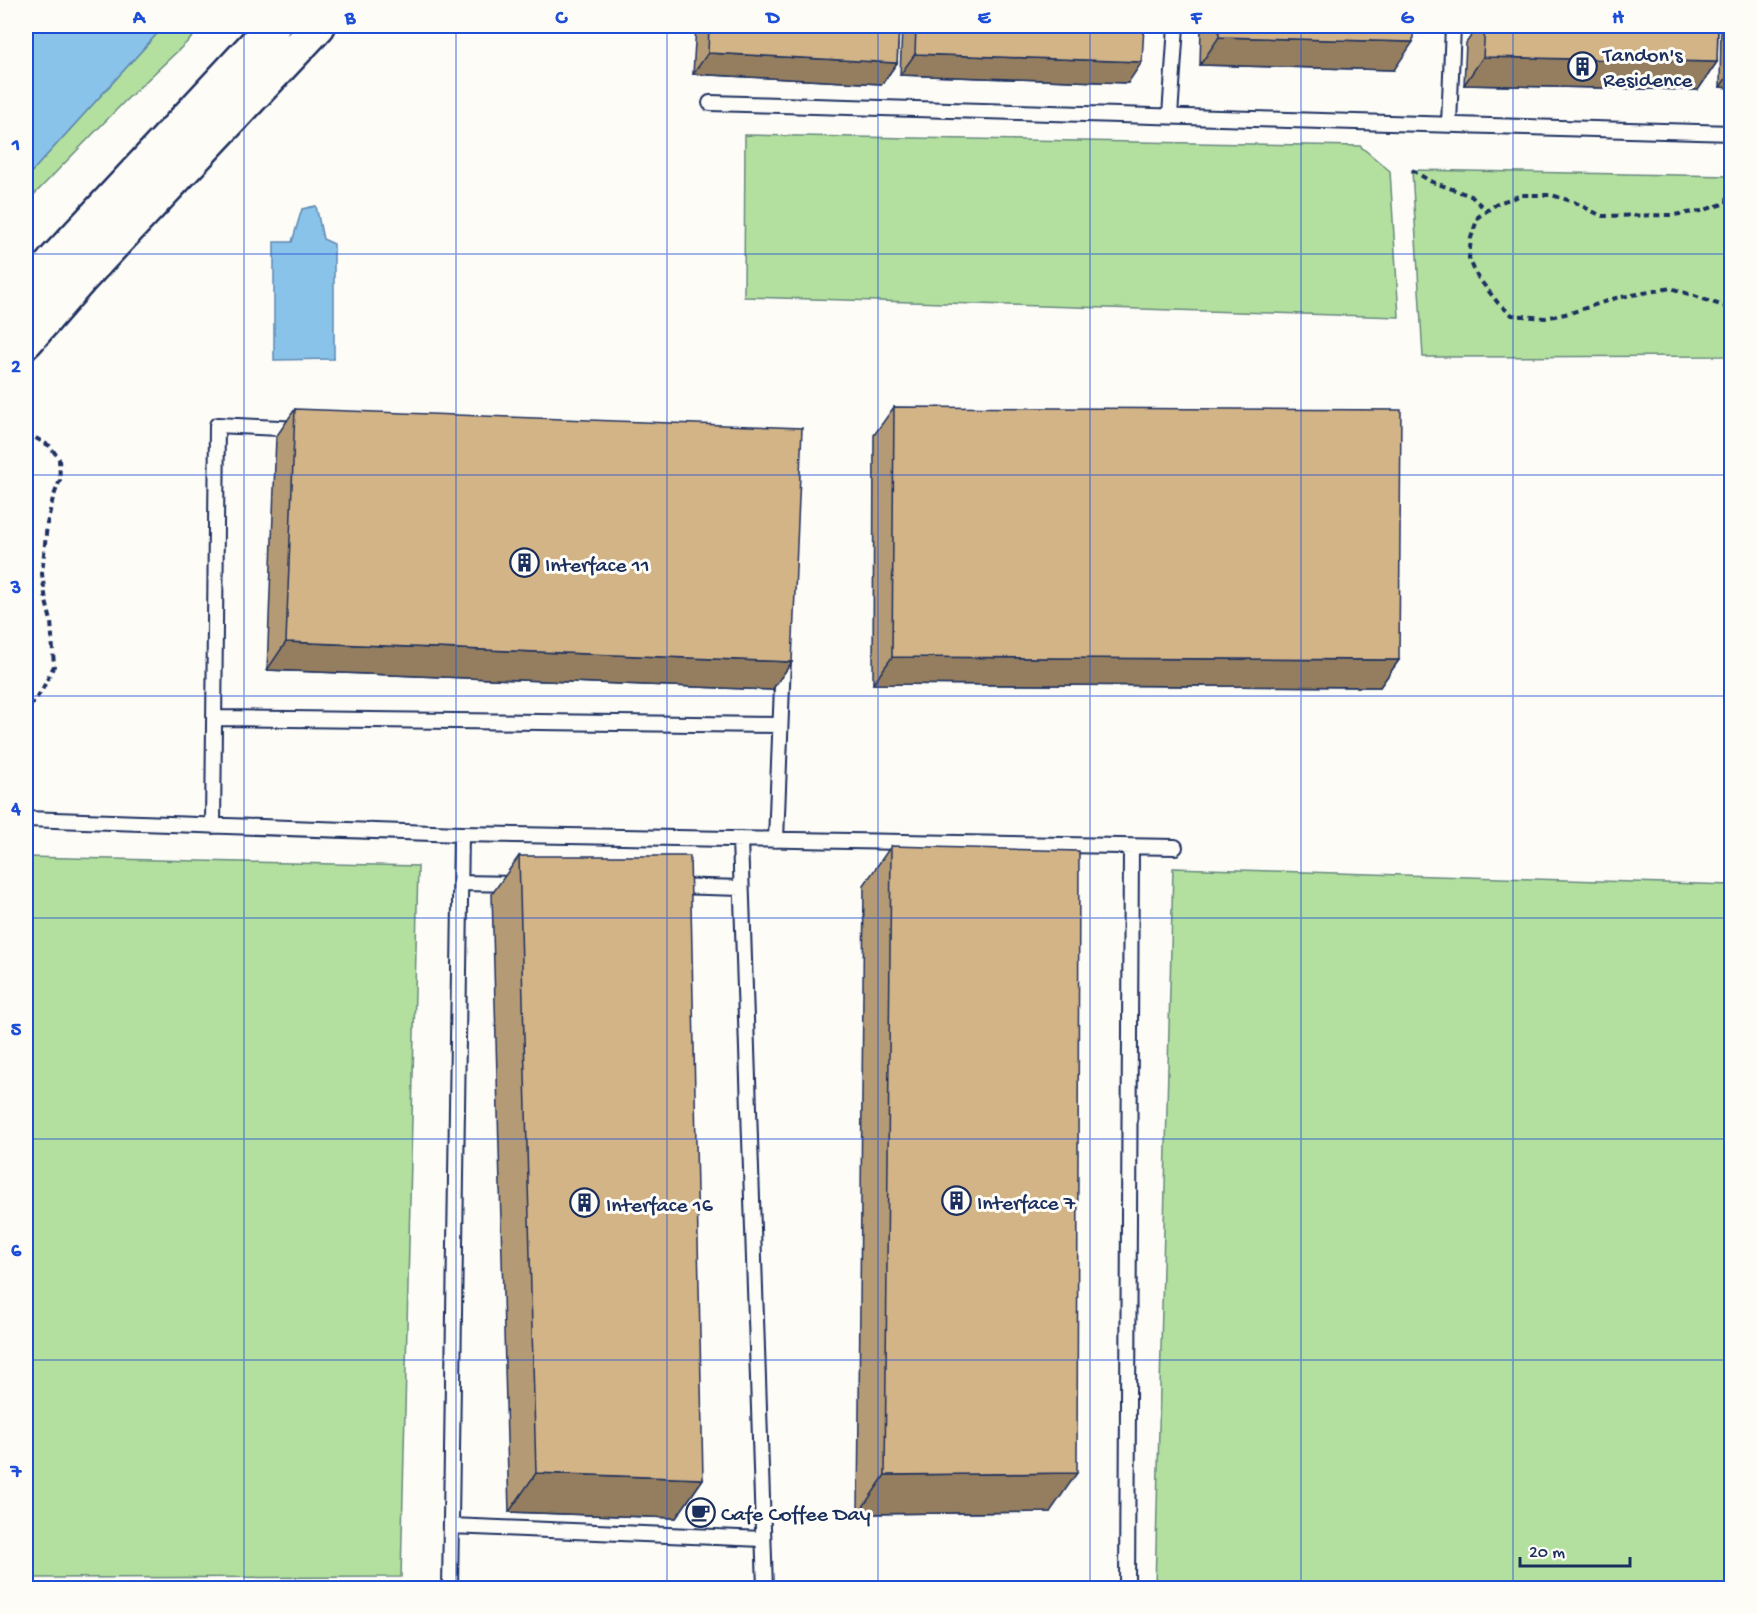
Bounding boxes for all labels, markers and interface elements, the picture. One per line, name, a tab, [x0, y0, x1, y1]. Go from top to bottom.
text: A	[132, 8, 147, 31]
text: B	[344, 8, 356, 31]
text: C	[555, 8, 569, 31]
text: D	[764, 8, 780, 31]
text: E	[978, 8, 992, 31]
text: F	[1190, 8, 1203, 31]
text: G	[1401, 8, 1415, 31]
text: H	[1612, 8, 1624, 31]
place label: Tandon's Residence	[1601, 44, 1693, 95]
building icon: Tandon's Residence	[1566, 50, 1598, 82]
text: 1	[11, 135, 20, 158]
text: 2	[11, 357, 21, 380]
building icon: Interface 11	[508, 547, 540, 579]
place label: Interface 11	[545, 554, 650, 580]
text: 3	[10, 578, 21, 601]
text: 4	[10, 799, 21, 822]
text: 5	[11, 1020, 22, 1043]
building icon: Interface 7	[940, 1185, 972, 1217]
building icon: Interface 16	[569, 1187, 601, 1219]
place label: Interface 7	[977, 1192, 1076, 1218]
place label: Interface 16	[606, 1194, 714, 1220]
text: 6	[11, 1241, 22, 1264]
text: 7	[10, 1462, 23, 1485]
cafe icon: Cafe Coffee Day	[684, 1496, 716, 1528]
place label: Cafe Coffee Day	[721, 1503, 871, 1529]
scale bar	[1520, 1530, 1630, 1568]
text: 20 m	[1529, 1543, 1565, 1564]

